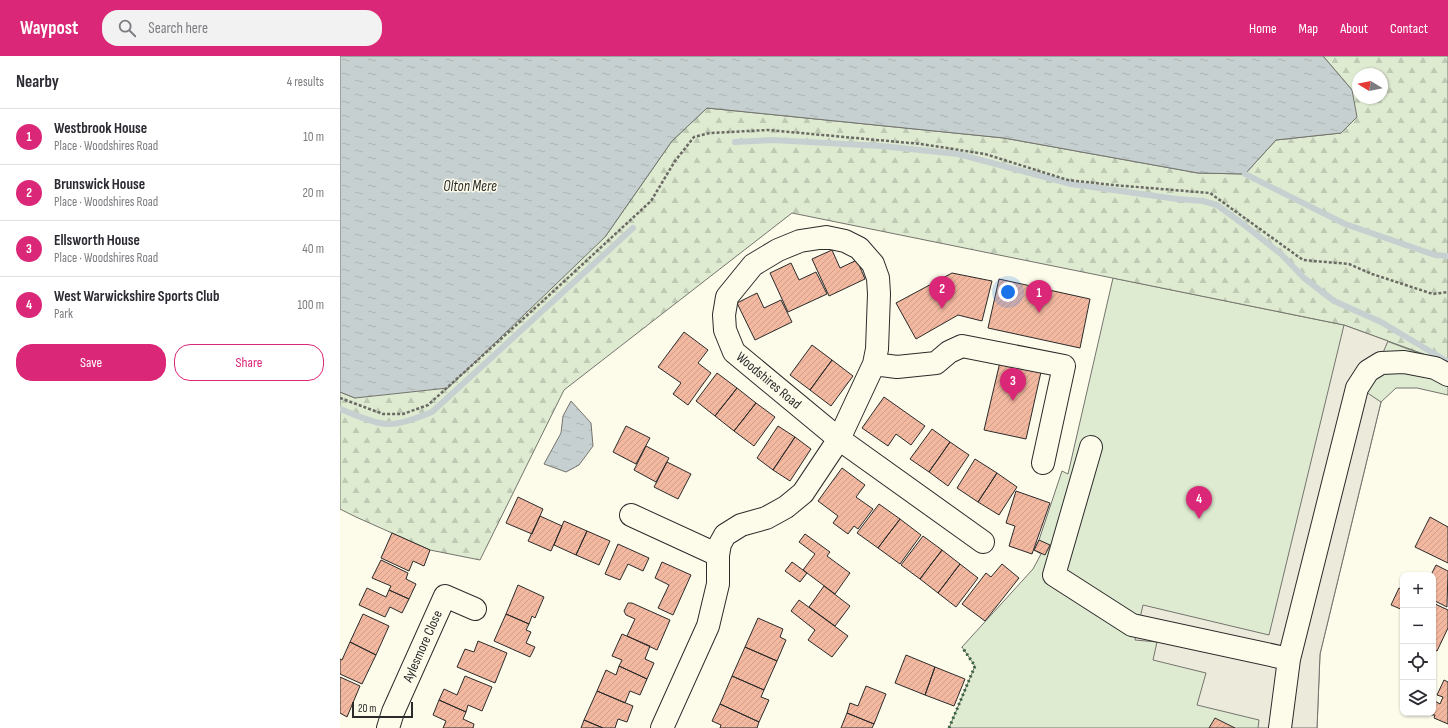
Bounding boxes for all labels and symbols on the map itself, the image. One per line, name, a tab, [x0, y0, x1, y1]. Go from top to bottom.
north arrow	[1352, 68, 1388, 104]
water label: Olton Mere	[443, 177, 497, 196]
pin: 2	[929, 276, 955, 309]
pin: 1	[1026, 280, 1052, 313]
your location	[998, 282, 1018, 302]
street label: Woodshires Road	[733, 348, 805, 413]
pin: 3	[1000, 368, 1026, 401]
pin: 4	[1186, 486, 1212, 519]
street label: Aylesmore Close	[399, 608, 446, 686]
scale bar	[352, 700, 413, 719]

